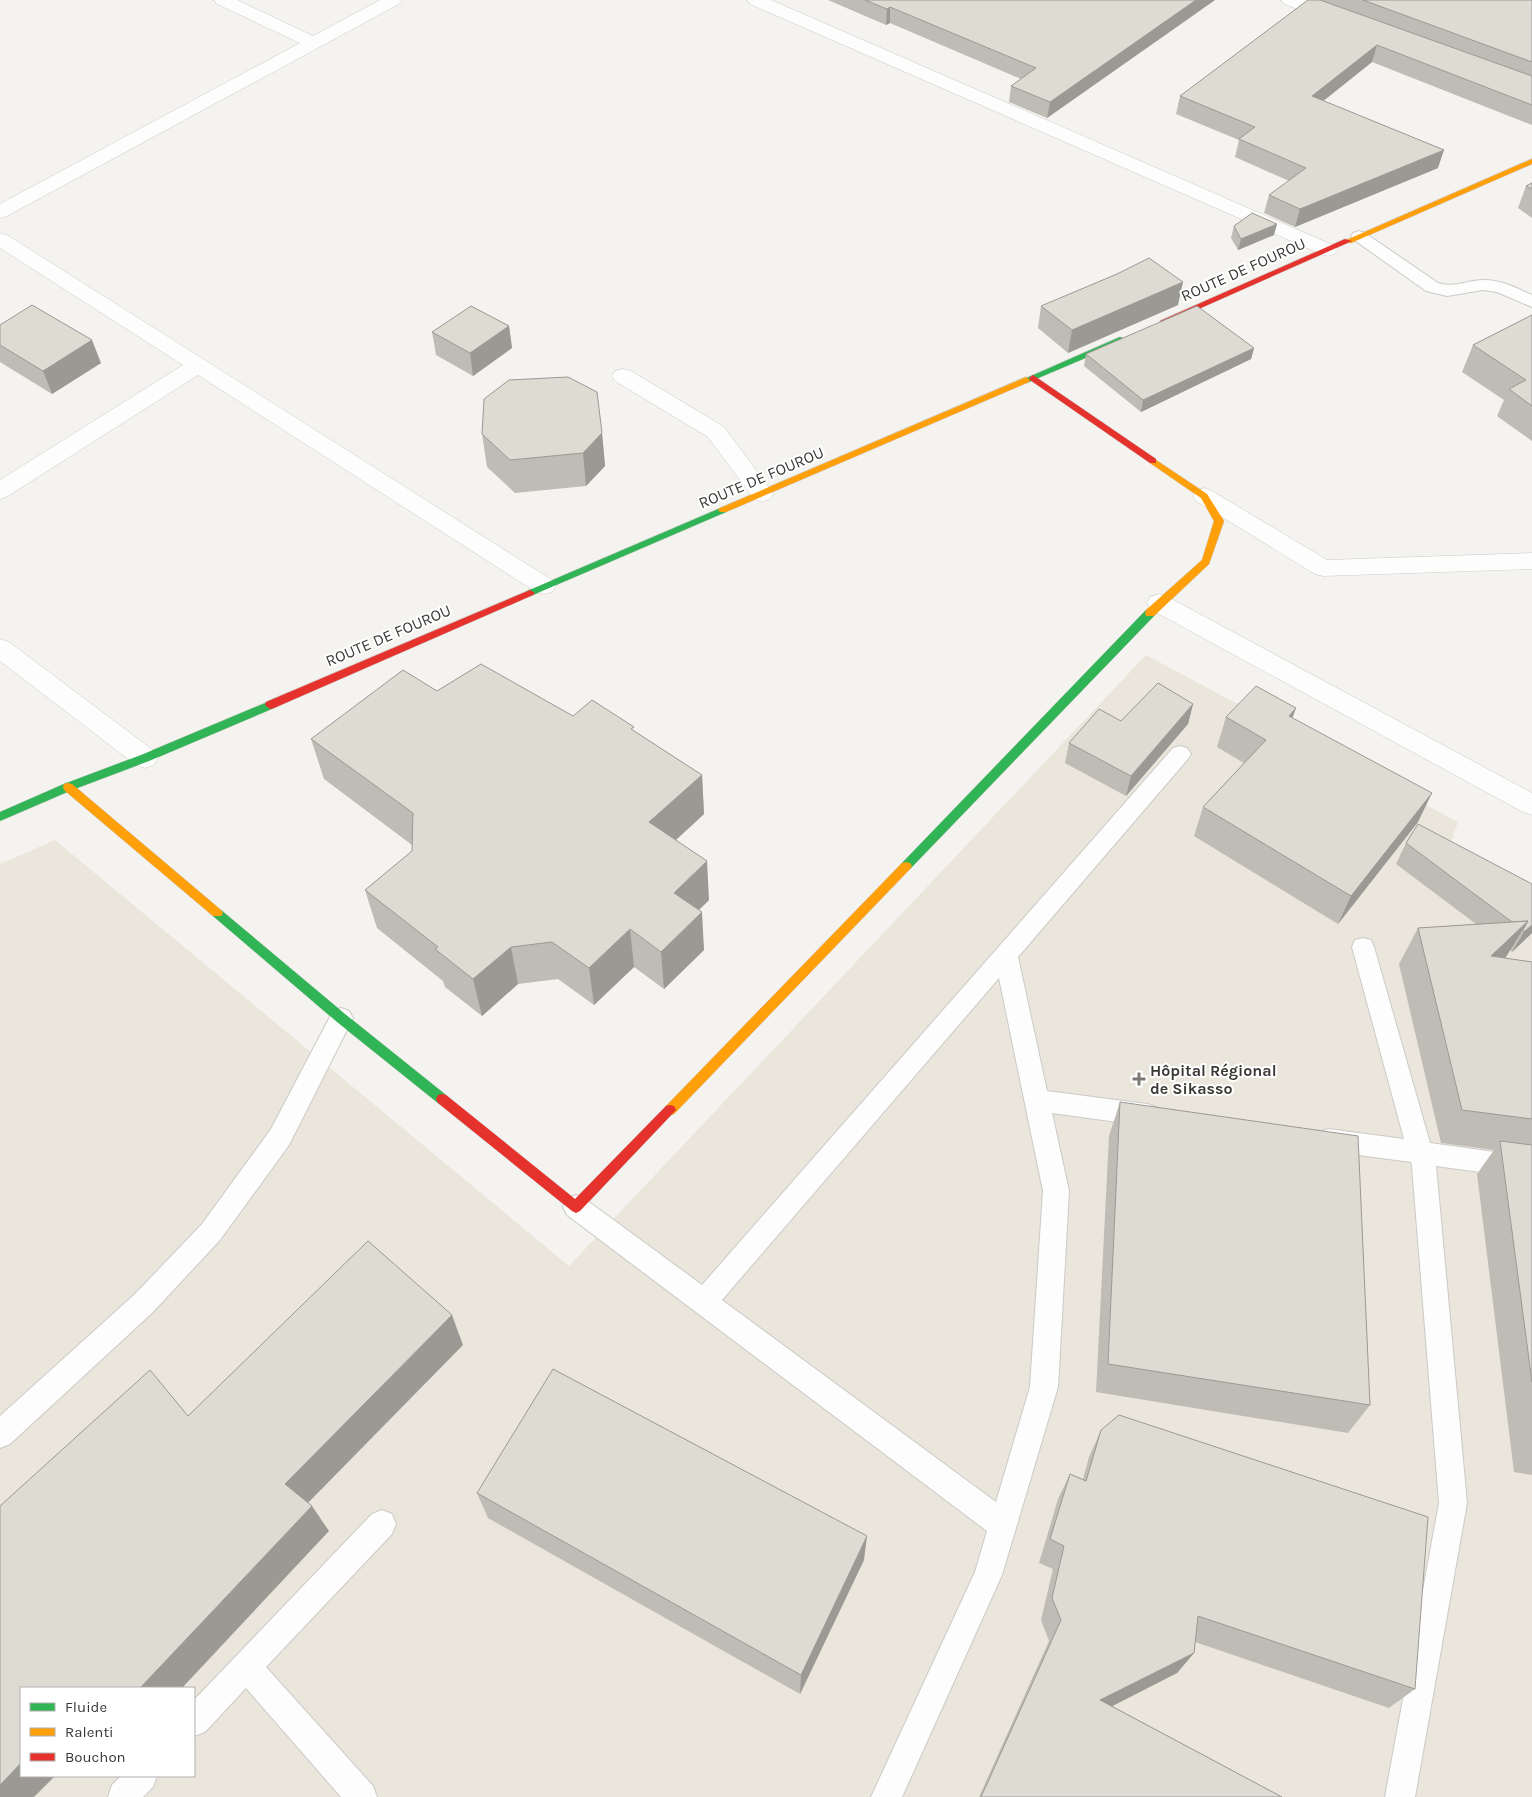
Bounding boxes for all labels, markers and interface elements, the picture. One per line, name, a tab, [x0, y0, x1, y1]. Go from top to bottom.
street label: ROUTE DE FOUROU	[1178, 233, 1308, 305]
street label: ROUTE DE FOUROU	[696, 442, 827, 512]
street label: ROUTE DE FOUROU	[323, 600, 454, 670]
place label: Hôpital Régional de Sikasso	[1150, 1061, 1277, 1098]
marker: Hôpital Régional de Sikasso	[1132, 1072, 1146, 1086]
legend	[20, 1687, 195, 1777]
text: Fluide	[65, 1698, 107, 1716]
text: Ralenti	[65, 1723, 114, 1741]
text: Bouchon	[65, 1748, 126, 1766]

